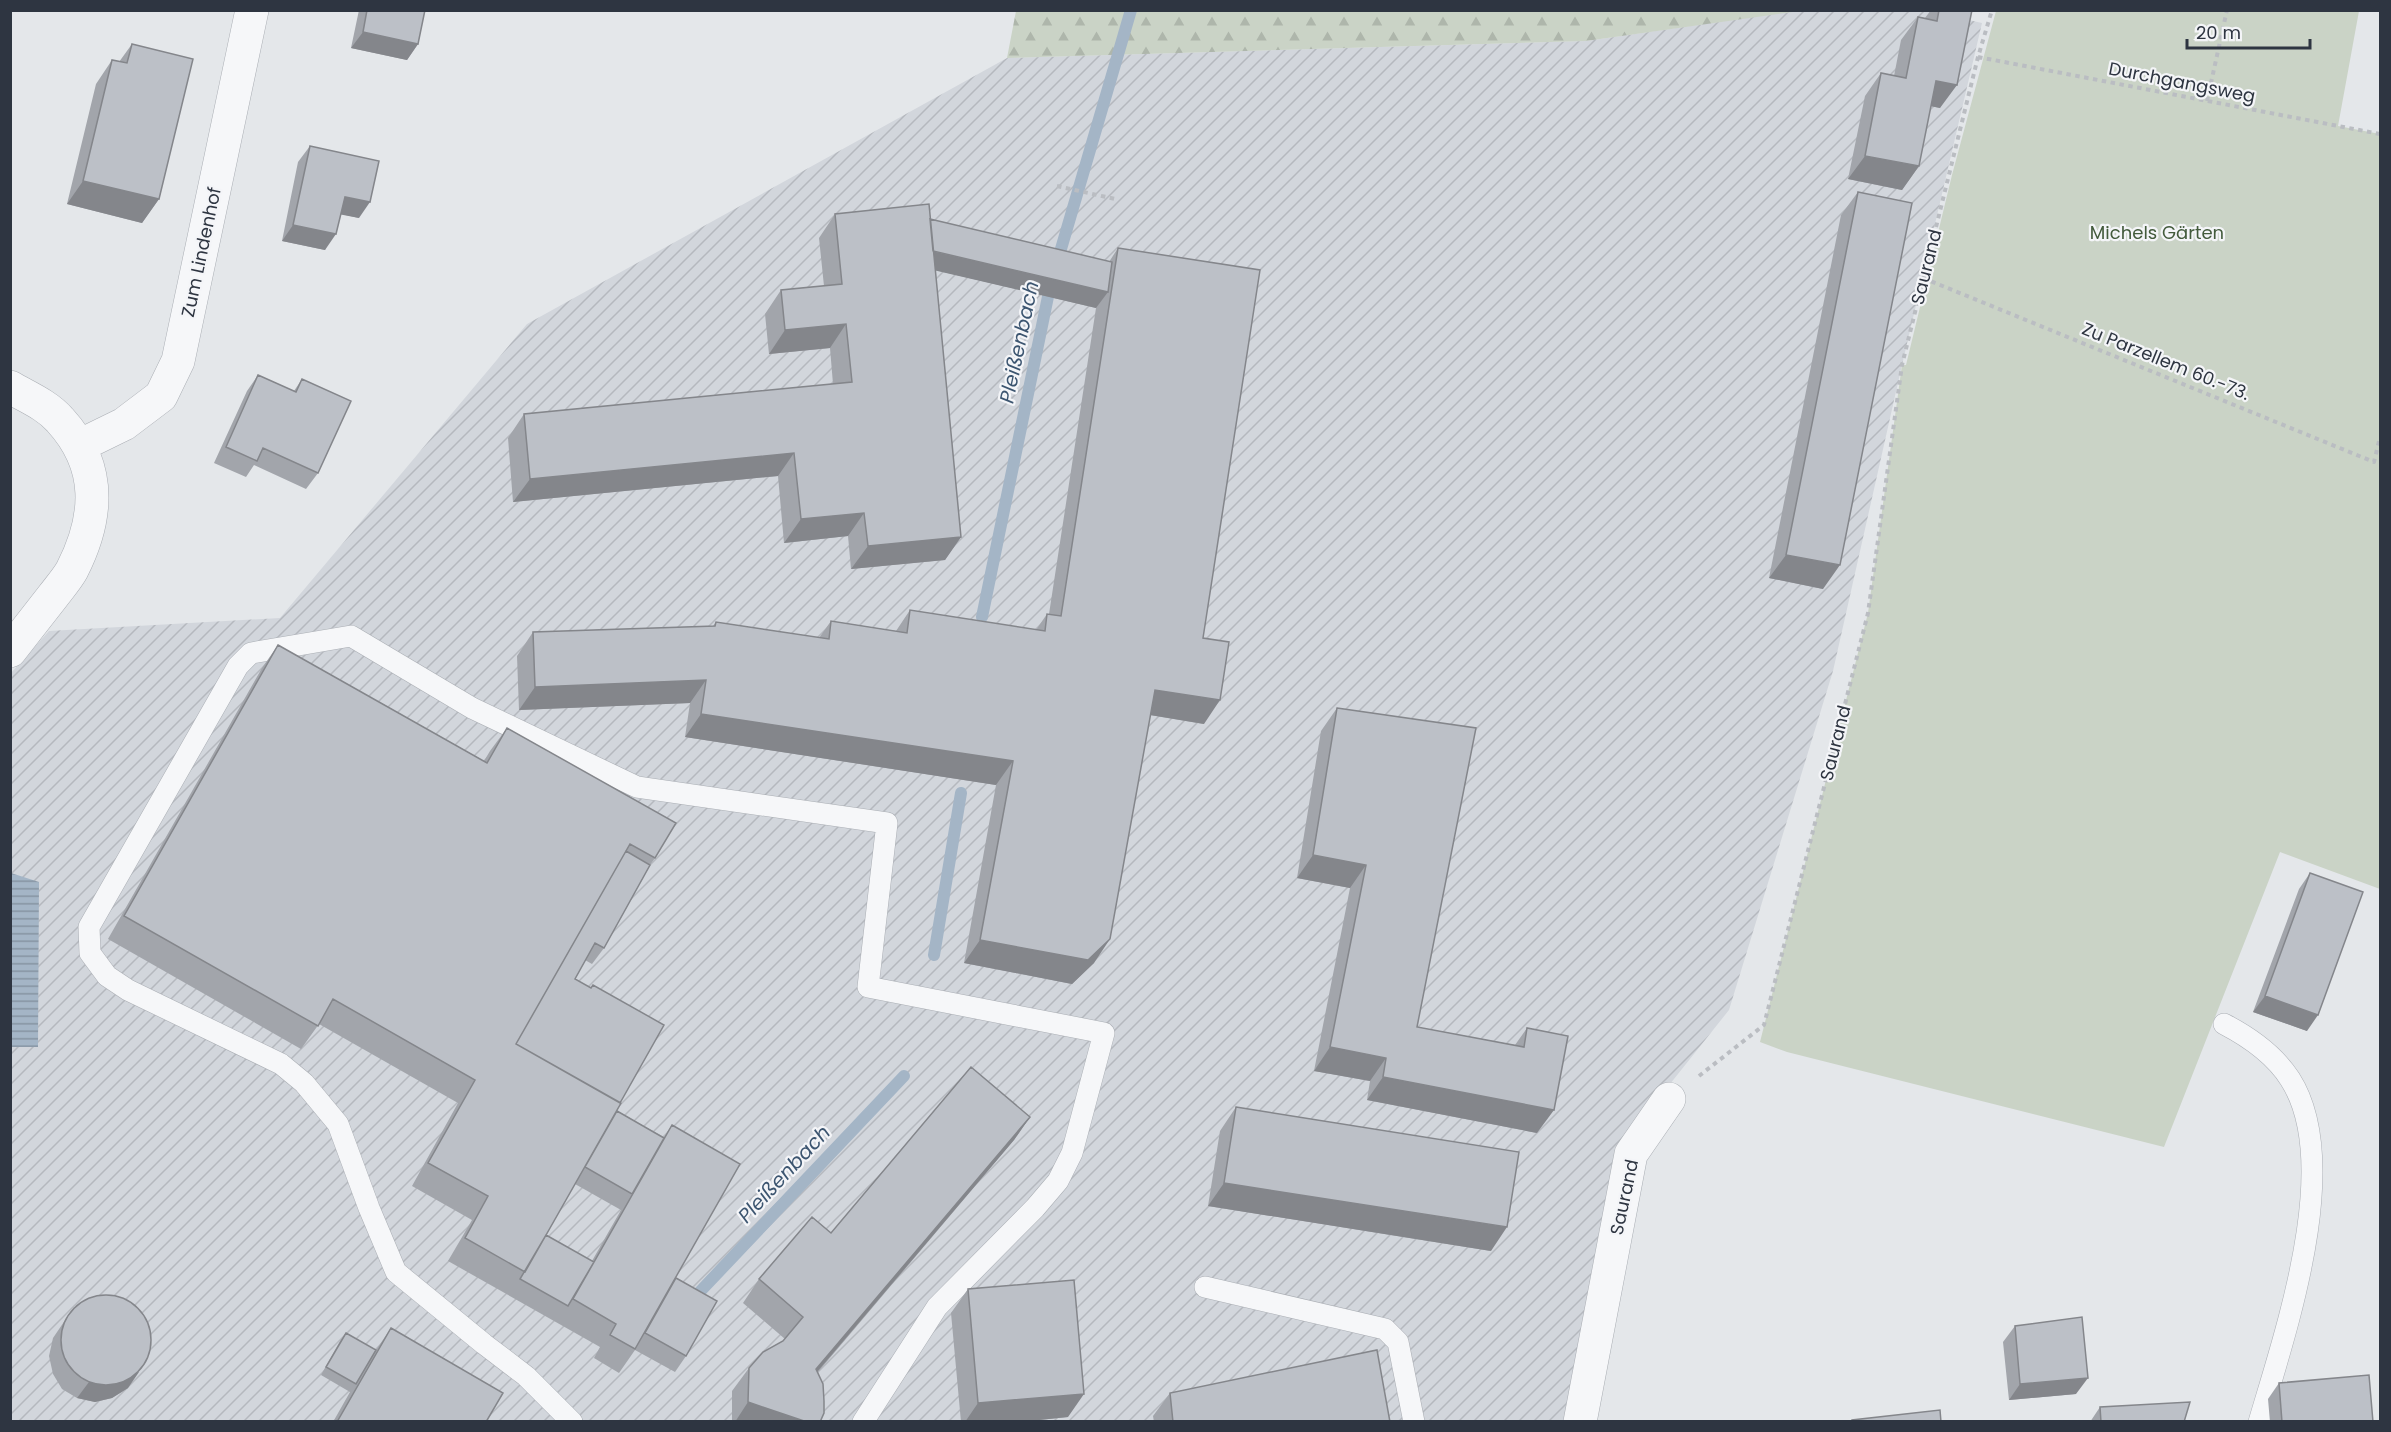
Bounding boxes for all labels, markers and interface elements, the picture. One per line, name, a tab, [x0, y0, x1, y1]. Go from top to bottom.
scale bar	[2187, 12, 2310, 50]
text: 20 m	[2196, 20, 2241, 45]
street label: Durchgangsweg	[2107, 56, 2257, 108]
street label: Zum Lindenhof	[175, 185, 227, 319]
park label: Michels Gärten	[2090, 220, 2224, 245]
street label: Saurand	[1905, 227, 1947, 307]
water label: Pleißenbach	[992, 278, 1046, 406]
street label: Zu Parzellem 60.-73.	[2078, 316, 2254, 406]
street label: Saurand	[1814, 703, 1856, 783]
water label: Pleißenbach	[731, 1119, 837, 1229]
street label: Saurand	[1604, 1157, 1644, 1237]

